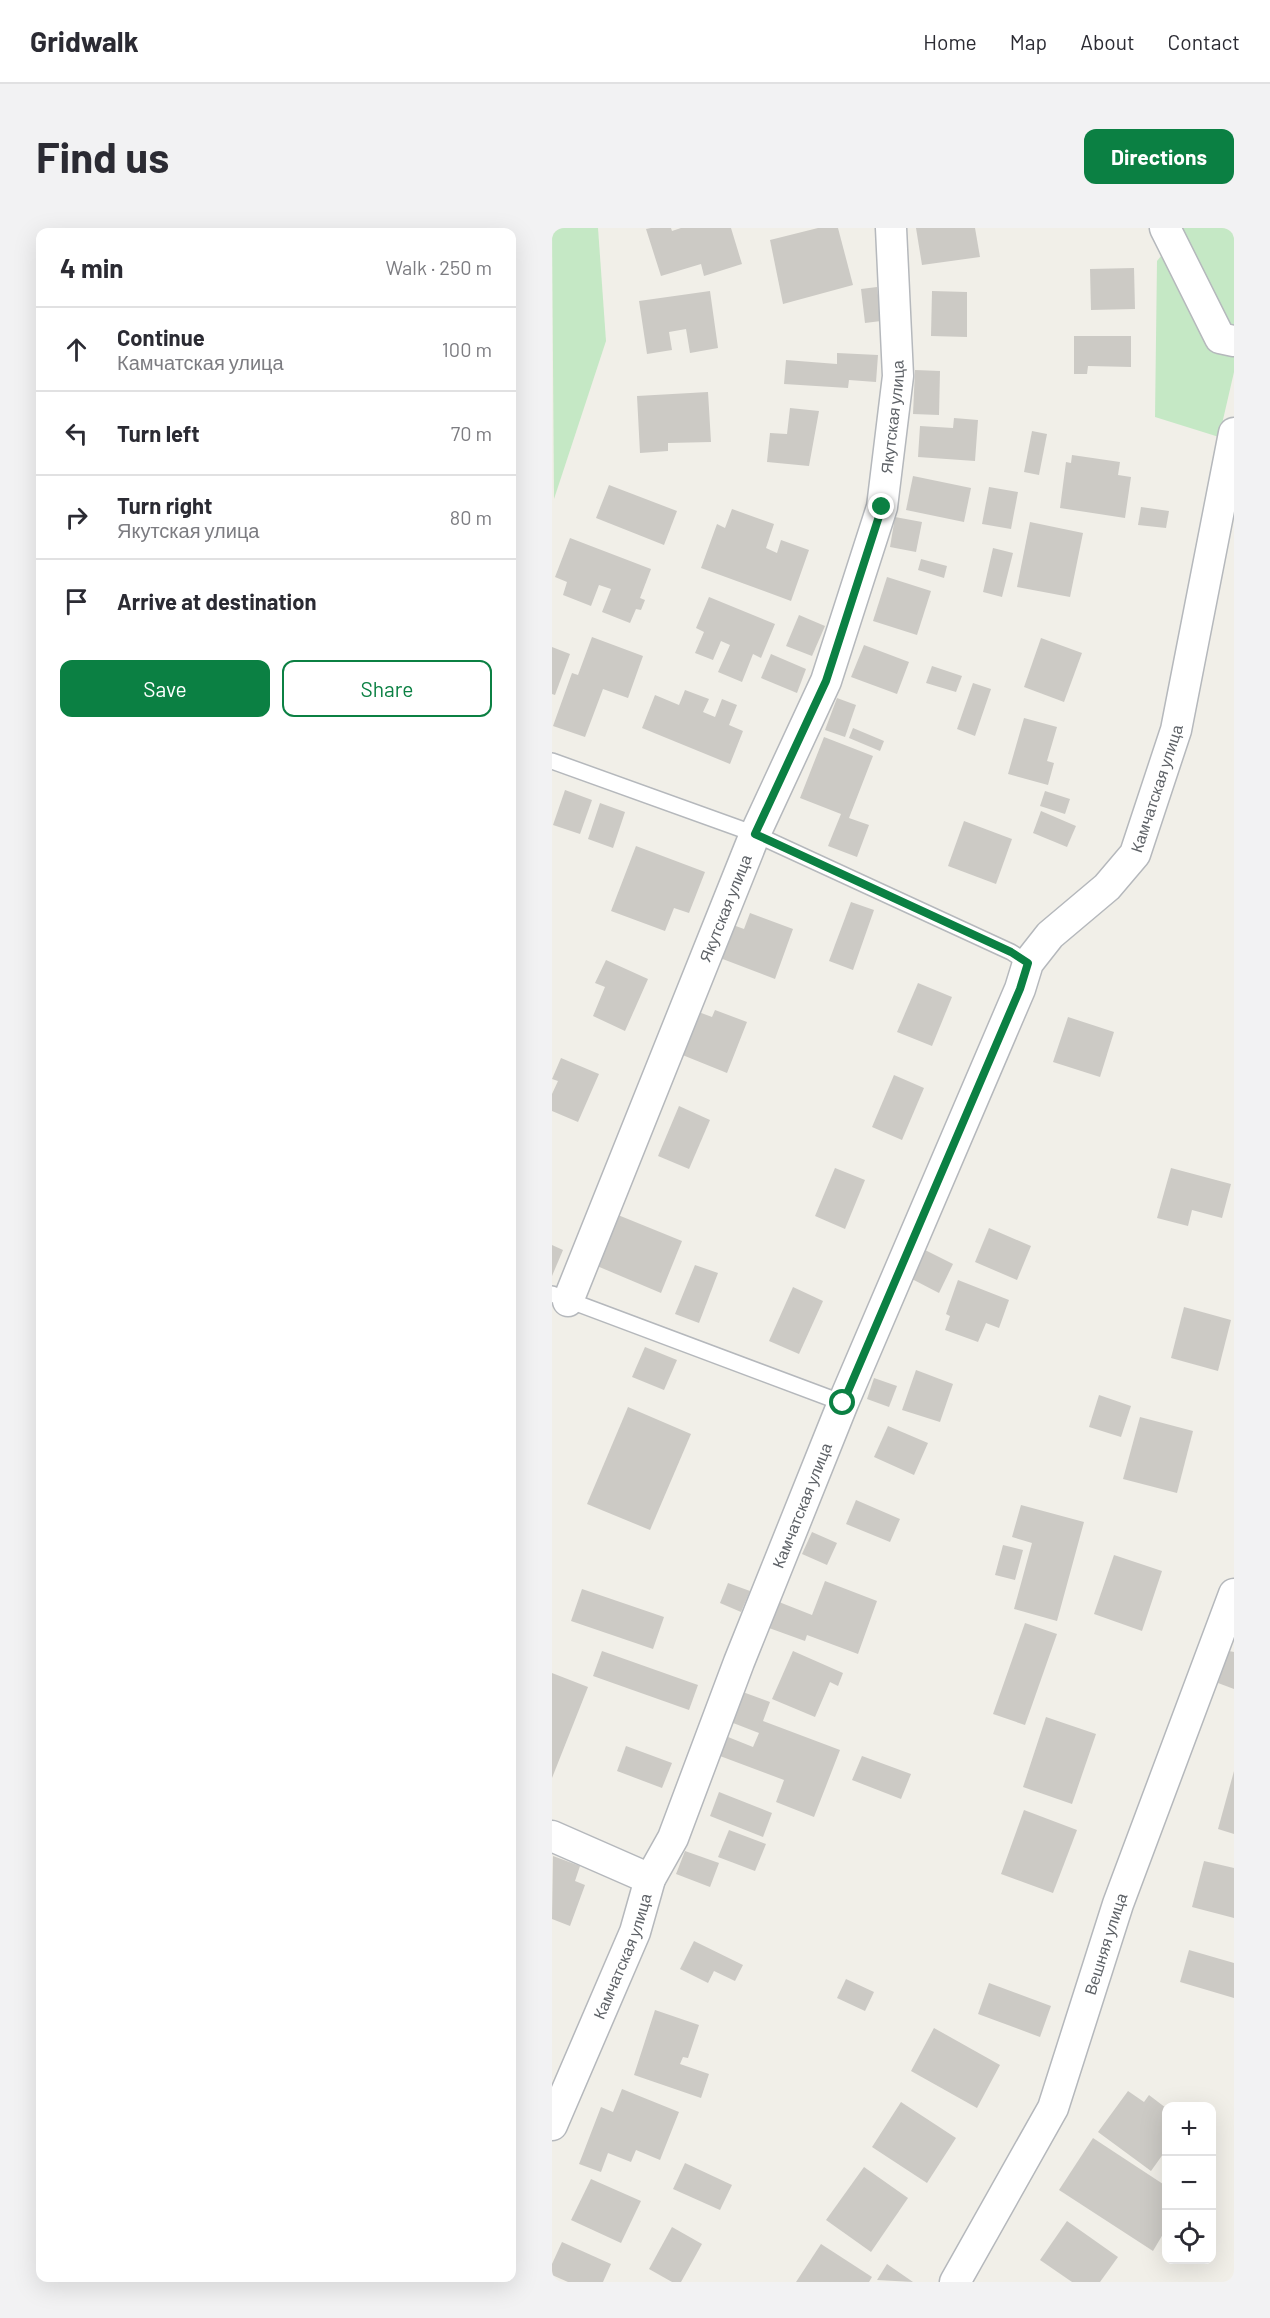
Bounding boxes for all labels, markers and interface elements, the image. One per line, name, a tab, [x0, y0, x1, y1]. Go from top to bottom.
text: Gridwalk	[30, 24, 139, 58]
text: Home	[923, 29, 977, 54]
text: Map	[1010, 29, 1047, 54]
text: About	[1080, 29, 1135, 54]
text: Contact	[1168, 29, 1240, 54]
button: Directions	[1084, 129, 1234, 184]
text: Find us	[36, 131, 169, 181]
text: 4 min	[60, 252, 124, 283]
text: Walk · 250 m	[386, 255, 492, 279]
text: Continue	[117, 324, 205, 350]
icon: ahead	[60, 333, 93, 366]
text: 100 m	[442, 337, 492, 361]
text: Камчатская улица	[117, 350, 284, 374]
street label: Якутская улица	[876, 360, 907, 475]
icon: left	[60, 417, 93, 450]
text: Turn left	[117, 420, 200, 446]
text: 70 m	[451, 421, 492, 445]
text: Turn right	[117, 492, 212, 518]
route end	[868, 493, 894, 519]
icon: right	[60, 501, 93, 534]
text: 80 m	[450, 505, 492, 529]
text: Якутская улица	[117, 518, 259, 542]
icon: arrive	[60, 585, 93, 618]
text: Arrive at destination	[117, 588, 316, 614]
button: Save	[60, 660, 270, 717]
button: Share	[282, 660, 492, 717]
street label: Камчатская улица	[1126, 723, 1186, 855]
street label: Якутская улица	[695, 852, 755, 965]
route start	[829, 1389, 855, 1415]
street label: Камчатская улица	[768, 1440, 835, 1571]
street label: Вешняя улица	[1080, 1890, 1130, 1997]
street label: Камчатская улица	[589, 1891, 654, 2022]
map controls	[1162, 2102, 1216, 2264]
button: +	[1162, 2102, 1216, 2156]
button: −	[1162, 2156, 1216, 2210]
button: locate	[1162, 2210, 1216, 2264]

